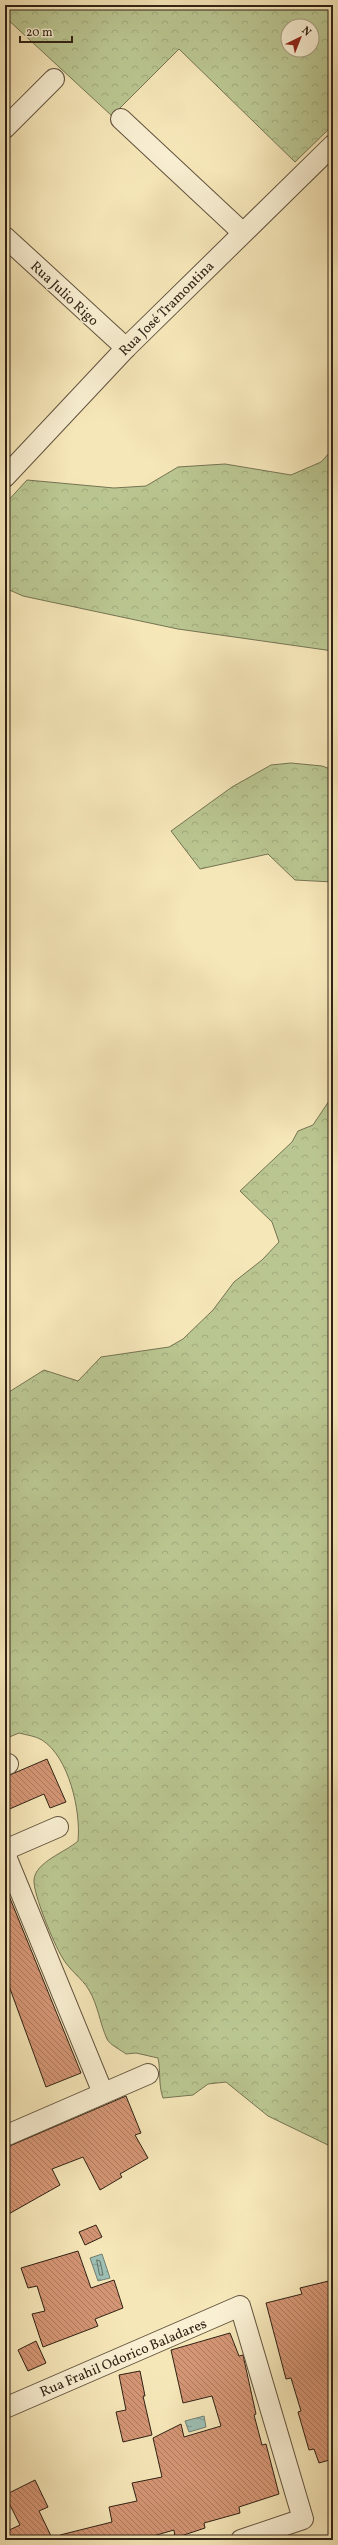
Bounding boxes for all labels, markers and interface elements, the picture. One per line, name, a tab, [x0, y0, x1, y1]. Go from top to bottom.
scale bar	[20, 18, 72, 44]
north arrow	[280, 18, 320, 58]
text: N	[298, 24, 314, 40]
text: 20 m	[26, 25, 53, 41]
street label: Rua José Tramontina	[115, 257, 219, 361]
street label: Rua Julio Rigo	[26, 258, 102, 331]
street label: Rua Frahil Odorico Baladares	[37, 2315, 210, 2402]

